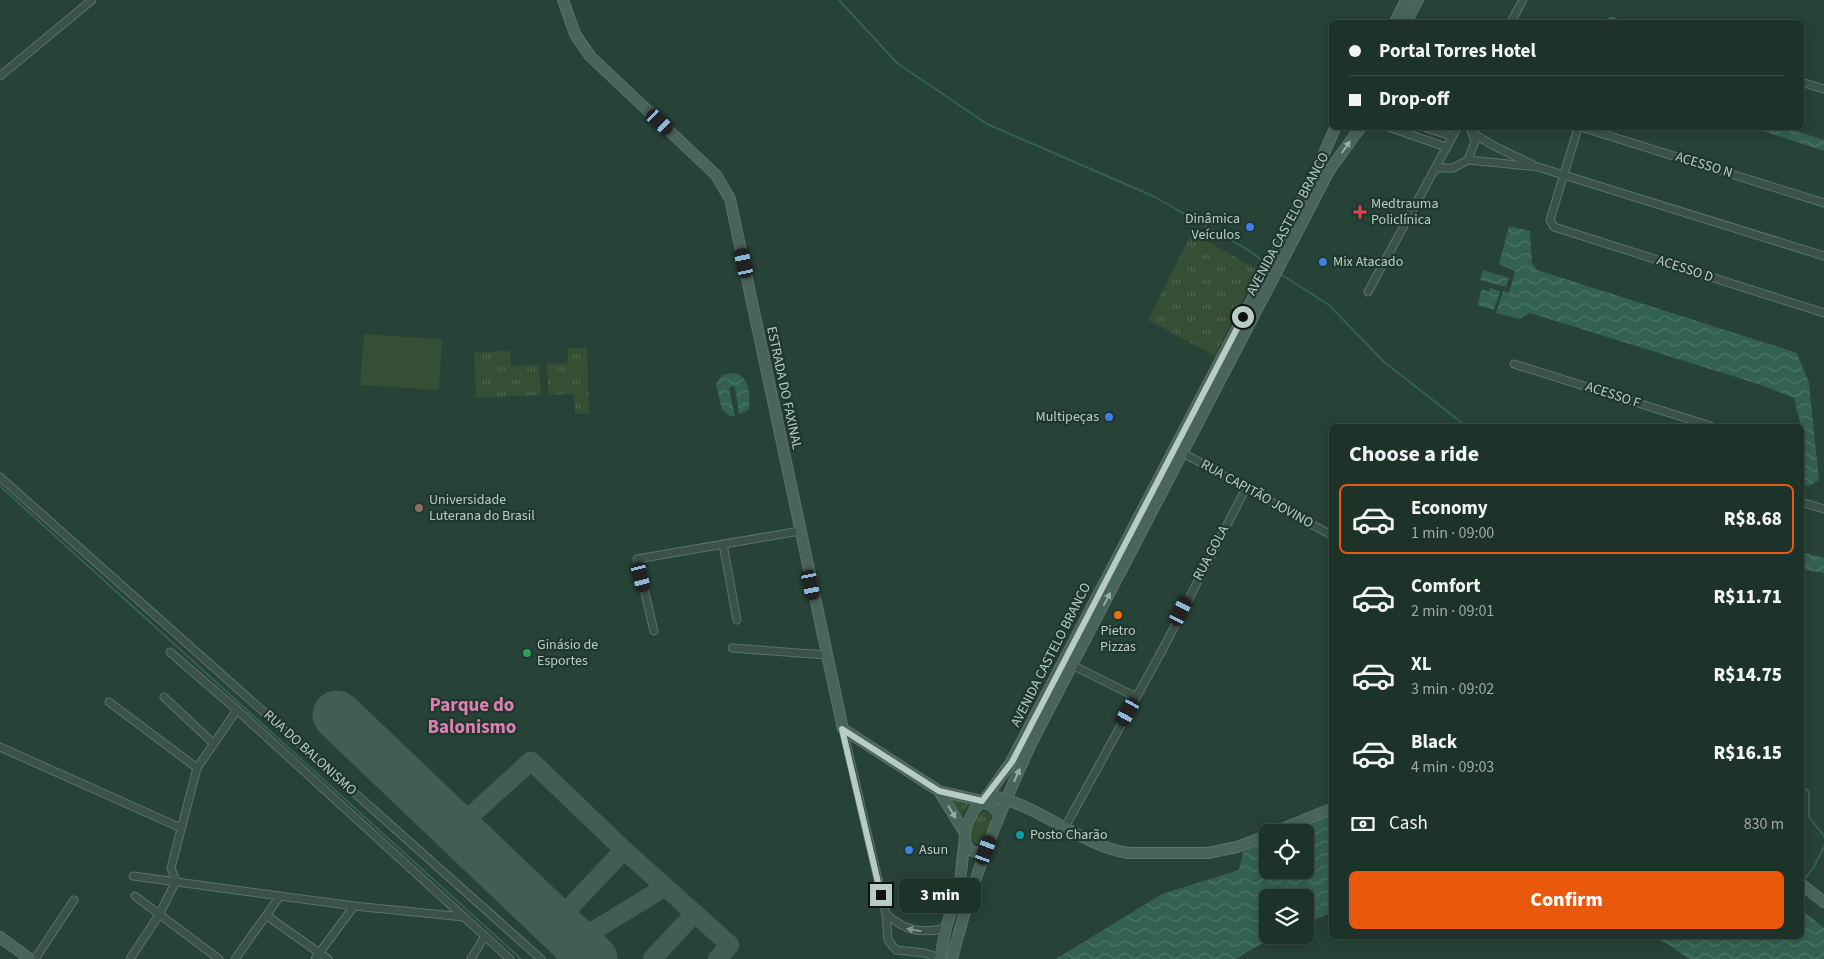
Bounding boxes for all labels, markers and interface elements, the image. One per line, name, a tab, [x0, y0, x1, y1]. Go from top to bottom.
text: Portal Torres Hotel	[1379, 38, 1536, 65]
text: Drop-off	[1379, 86, 1449, 113]
car	[643, 106, 676, 138]
one-way arrow	[1341, 140, 1351, 154]
street label: ACESSO N	[1673, 147, 1735, 183]
street label: AVENIDA CASTELO BRANCO	[1242, 149, 1334, 299]
place label: Medtrauma Policlínica	[1371, 194, 1438, 230]
marker: Medtrauma Policlínica	[1353, 205, 1367, 219]
place label: Dinâmica Veículos	[1185, 209, 1240, 245]
marker: Dinâmica Veículos	[1244, 221, 1256, 233]
car	[733, 247, 754, 279]
street label: ACESSO D	[1654, 250, 1716, 288]
place label: Mix Atacado	[1333, 252, 1403, 272]
marker: Mix Atacado	[1317, 256, 1329, 268]
route start	[1232, 306, 1254, 328]
street label: ESTRADA DO FAXINAL	[761, 325, 807, 452]
street label: ACESSO F	[1583, 377, 1643, 413]
place label: Multipeças	[1036, 407, 1099, 427]
marker: Multipeças	[1103, 411, 1115, 423]
text: Choose a ride	[1349, 438, 1479, 470]
street label: RUA CAPITÃO JOVINO	[1197, 455, 1317, 533]
place label: Universidade Luterana do Brasil	[429, 490, 535, 526]
text: Economy	[1411, 495, 1488, 522]
icon: car	[1351, 497, 1396, 542]
marker: Universidade Luterana do Brasil	[413, 502, 425, 514]
text: R$8.68	[1724, 506, 1782, 533]
street label: RUA GOLA	[1188, 522, 1234, 584]
text: 1 min · 09:00	[1411, 522, 1494, 544]
car	[630, 561, 651, 593]
car	[800, 569, 821, 601]
text: Comfort	[1411, 573, 1481, 600]
icon: car	[1351, 575, 1396, 620]
street label: AVENIDA CASTELO BRANCO	[1006, 579, 1096, 731]
text: R$11.71	[1714, 584, 1782, 611]
one-way arrow	[1103, 592, 1111, 606]
car	[1167, 594, 1194, 628]
text: 2 min · 09:01	[1411, 600, 1494, 622]
marker: Pietro Pizzas	[1112, 609, 1124, 621]
place label: Pietro Pizzas	[1100, 621, 1136, 657]
place label: Ginásio de Esportes	[537, 635, 598, 671]
marker: Ginásio de Esportes	[521, 647, 533, 659]
text: XL	[1411, 651, 1432, 678]
icon: car	[1351, 653, 1396, 698]
text: R$14.75	[1714, 662, 1782, 689]
text: 3 min · 09:02	[1411, 678, 1494, 700]
district label: Parque do Balonismo	[428, 692, 516, 741]
car	[1114, 695, 1141, 729]
street label: RUA DO BALONISMO	[259, 706, 361, 800]
text: Black	[1411, 729, 1457, 756]
icon: car	[1351, 731, 1396, 776]
text: R$16.15	[1714, 740, 1782, 767]
text: 4 min · 09:03	[1411, 756, 1494, 778]
one-way arrow	[1013, 768, 1021, 782]
one-way arrow	[948, 805, 957, 818]
icon: cash	[1349, 810, 1377, 838]
text: Cash	[1389, 810, 1428, 837]
text: 830 m	[1744, 813, 1784, 835]
map controls	[1259, 824, 1314, 944]
button: locate	[1259, 824, 1314, 879]
place label: Posto Charão	[1030, 825, 1108, 845]
marker: Posto Charão	[1014, 829, 1026, 841]
car	[973, 833, 998, 867]
place label: Asun	[919, 840, 948, 860]
marker: Asun	[903, 844, 915, 856]
button: Confirm	[1349, 871, 1784, 929]
callout: 3 min	[898, 878, 981, 912]
route end	[870, 884, 892, 906]
text: 3 min	[920, 884, 960, 906]
button: layers	[1259, 889, 1314, 944]
one-way arrow	[905, 925, 921, 933]

